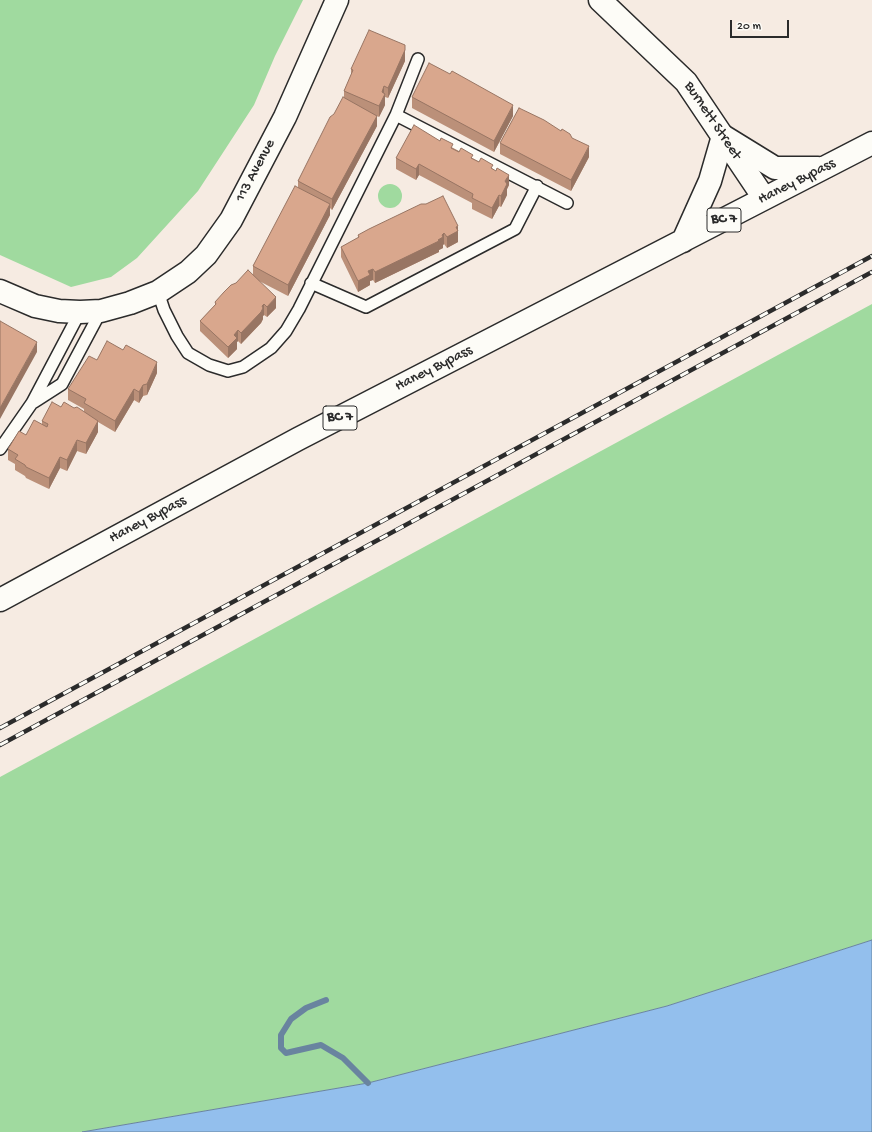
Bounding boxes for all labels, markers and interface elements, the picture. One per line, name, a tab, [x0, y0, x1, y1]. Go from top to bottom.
scale bar	[732, 12, 791, 38]
text: 20 m	[737, 20, 761, 34]
street label: Burnett Street	[679, 78, 745, 164]
street label: 113 Avenue	[232, 137, 280, 205]
street label: Haney Bypass	[755, 155, 839, 209]
road number: BC 7	[707, 208, 741, 232]
street label: Haney Bypass	[392, 342, 476, 396]
road number: BC 7	[323, 406, 357, 430]
street label: Haney Bypass	[106, 492, 190, 548]

